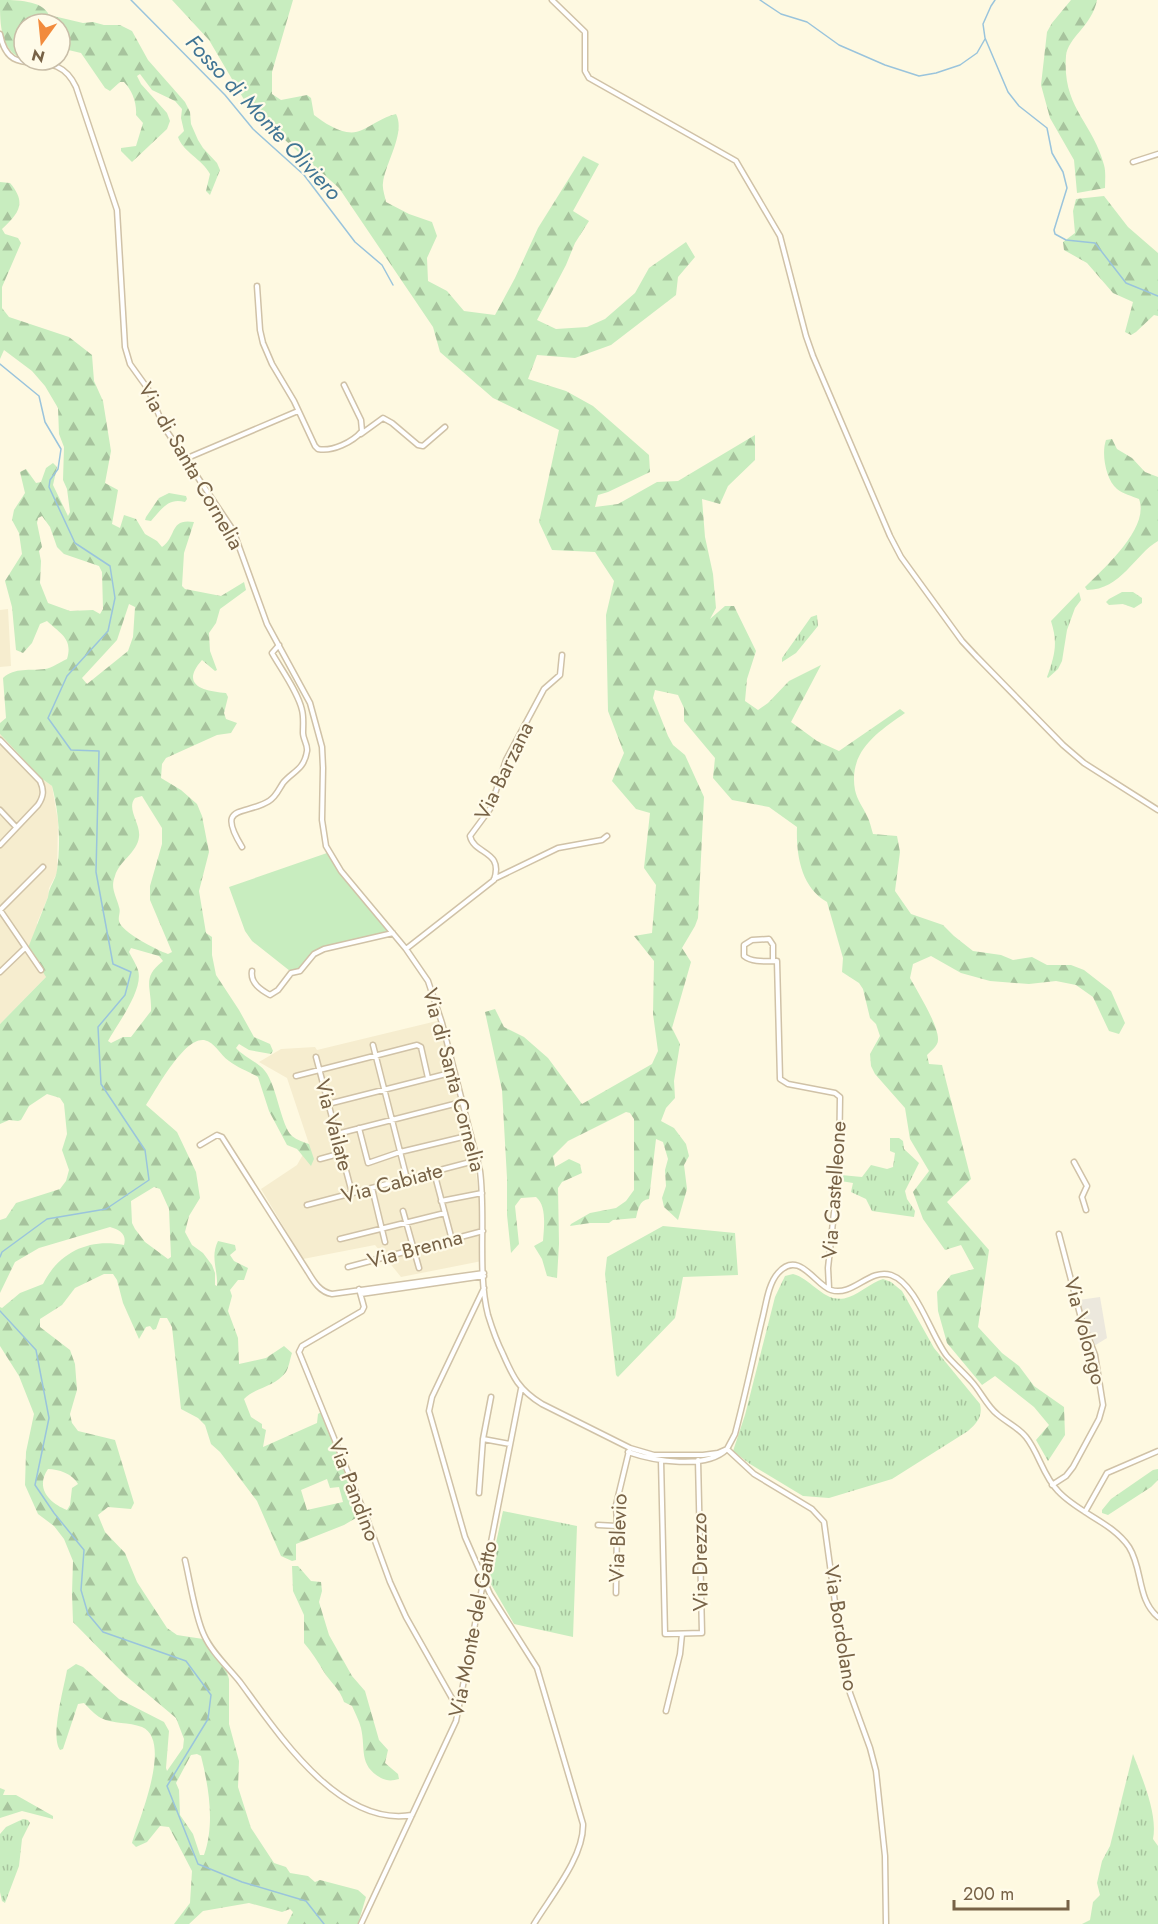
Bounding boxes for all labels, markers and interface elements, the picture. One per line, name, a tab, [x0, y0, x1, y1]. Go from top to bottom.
north arrow	[12, 12, 72, 72]
water label: Fosso di Monte Oliviero	[179, 27, 350, 207]
text: N	[29, 43, 47, 69]
street label: Via di Santa Cornelia	[131, 377, 251, 555]
street label: Via Barzana	[467, 717, 541, 825]
street label: Via di Santa Cornelia	[415, 985, 493, 1175]
street label: Via Vailate	[307, 1076, 361, 1174]
street label: Via Castelleone	[814, 1120, 854, 1260]
street label: Via Cabiate	[338, 1155, 446, 1211]
street label: Via Brenna	[364, 1222, 466, 1276]
street label: Via Volongo	[1056, 1274, 1114, 1388]
street label: Via Pandino	[321, 1434, 387, 1546]
street label: Via Blevio	[601, 1493, 635, 1583]
street label: Via Drezzo	[684, 1512, 716, 1612]
street label: Via Monte del Gatto	[441, 1538, 505, 1720]
street label: Via Bordolano	[816, 1563, 866, 1693]
scale bar	[954, 1873, 1068, 1911]
text: 200 m	[963, 1881, 1014, 1907]

